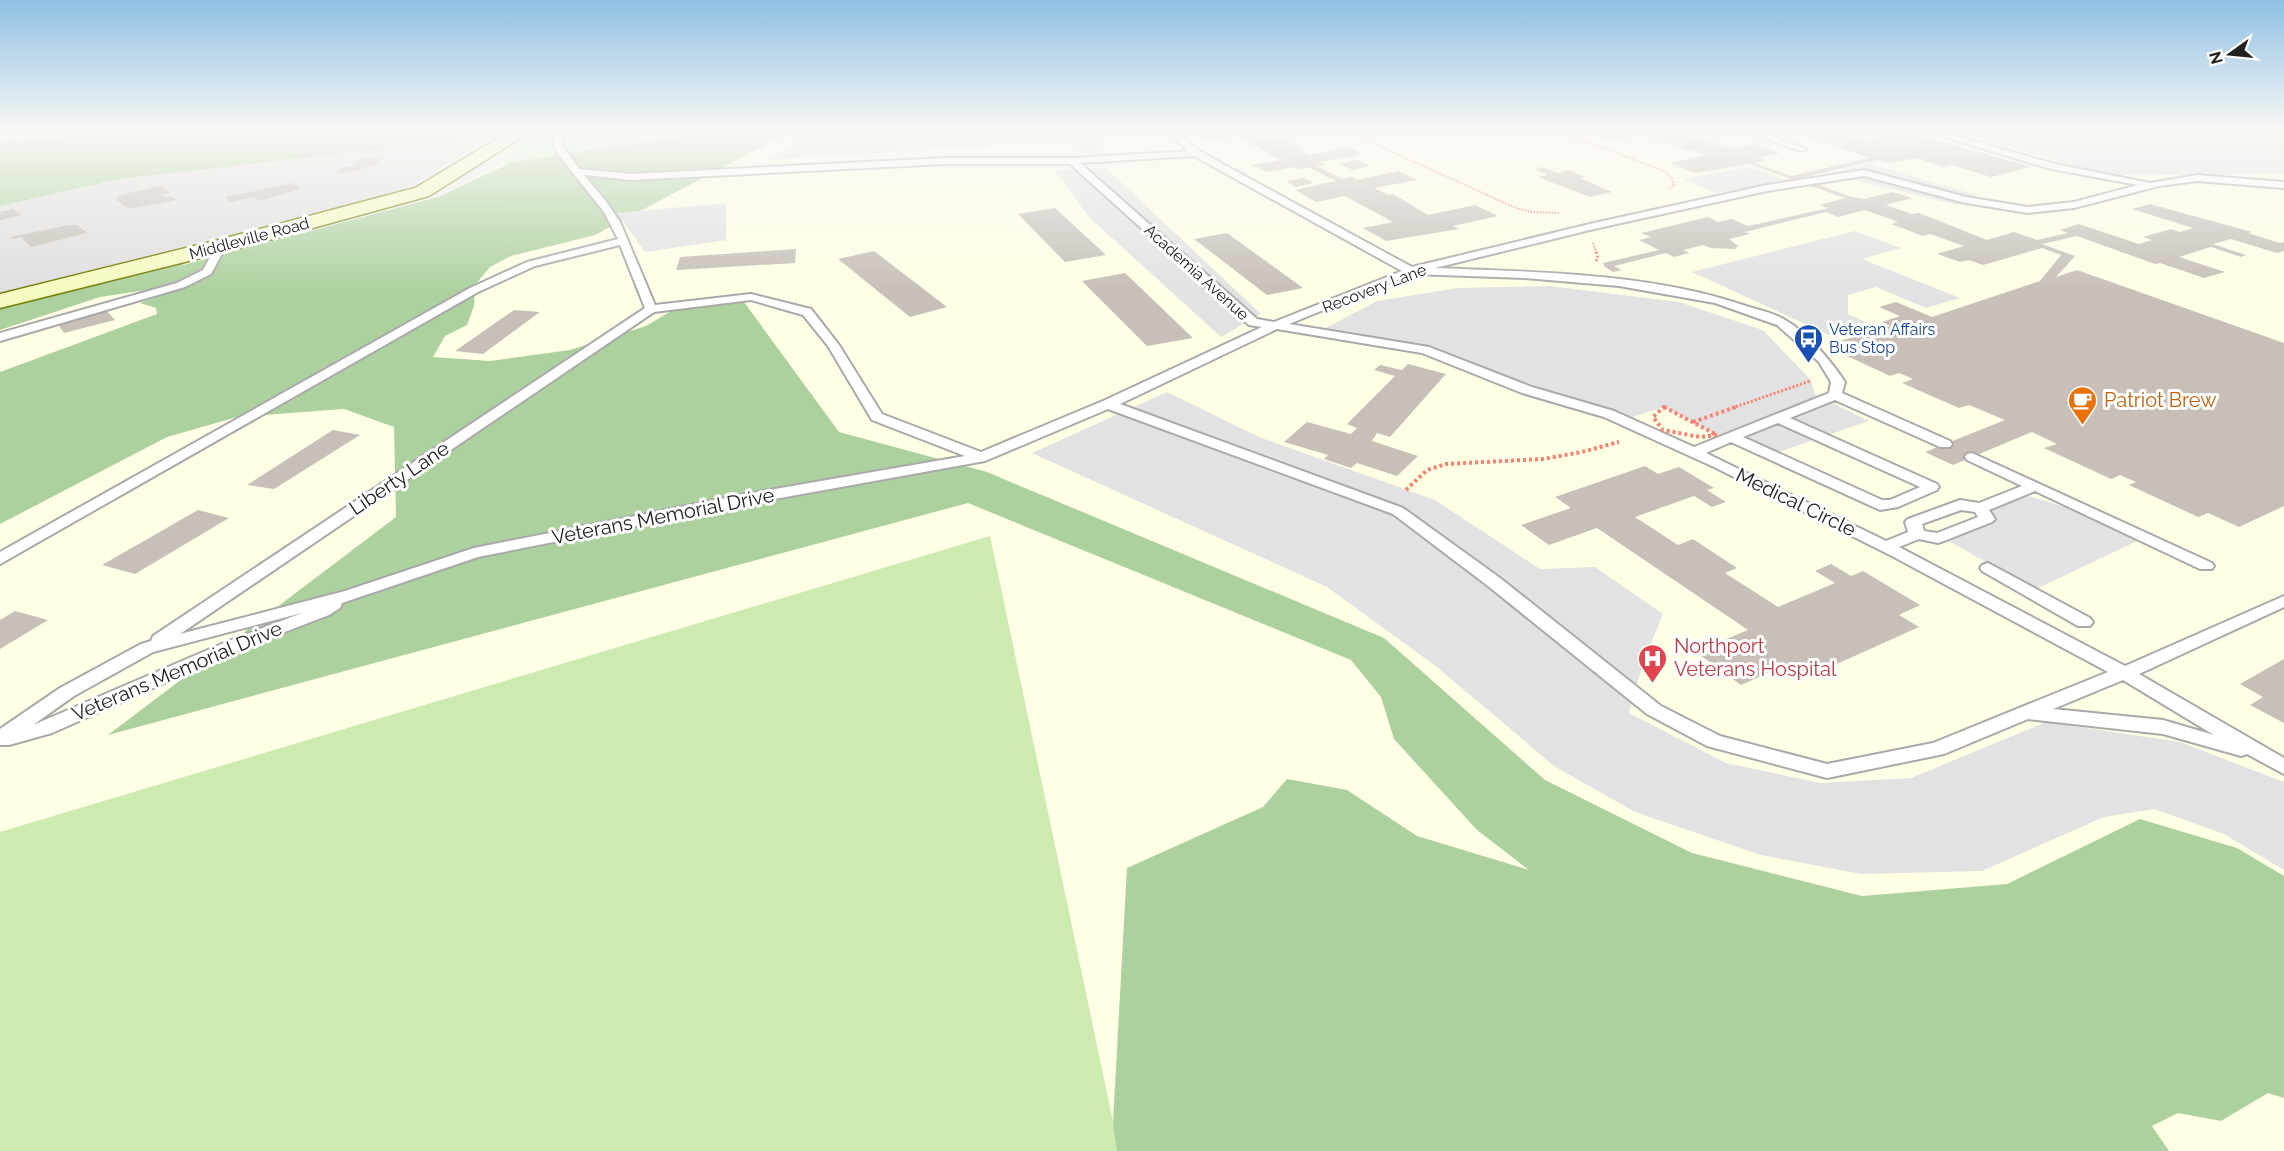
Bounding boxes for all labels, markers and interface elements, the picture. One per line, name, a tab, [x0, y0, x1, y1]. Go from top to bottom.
north arrow	[2200, 24, 2260, 84]
text: N	[2205, 49, 2227, 66]
street label: Middleville Road	[187, 213, 311, 264]
street label: Academia Avenue	[1140, 220, 1253, 324]
street label: Recovery Lane	[1319, 260, 1429, 317]
place label: Veteran Affairs Bus Stop	[1829, 320, 1936, 357]
bus stop icon: Veteran Affairs Bus Stop	[1792, 322, 1824, 364]
cafe icon: Patriot Brew	[2067, 384, 2099, 426]
place label: Patriot Brew	[2104, 388, 2217, 412]
street label: Liberty Lane	[345, 436, 454, 520]
street label: Medical Circle	[1732, 463, 1860, 542]
street label: Veterans Memorial Drive	[550, 483, 776, 549]
street label: Veterans Memorial Drive	[68, 616, 286, 726]
place label: Northport Veterans Hospital	[1674, 634, 1837, 681]
hospital icon: Northport Veterans Hospital	[1637, 642, 1669, 684]

